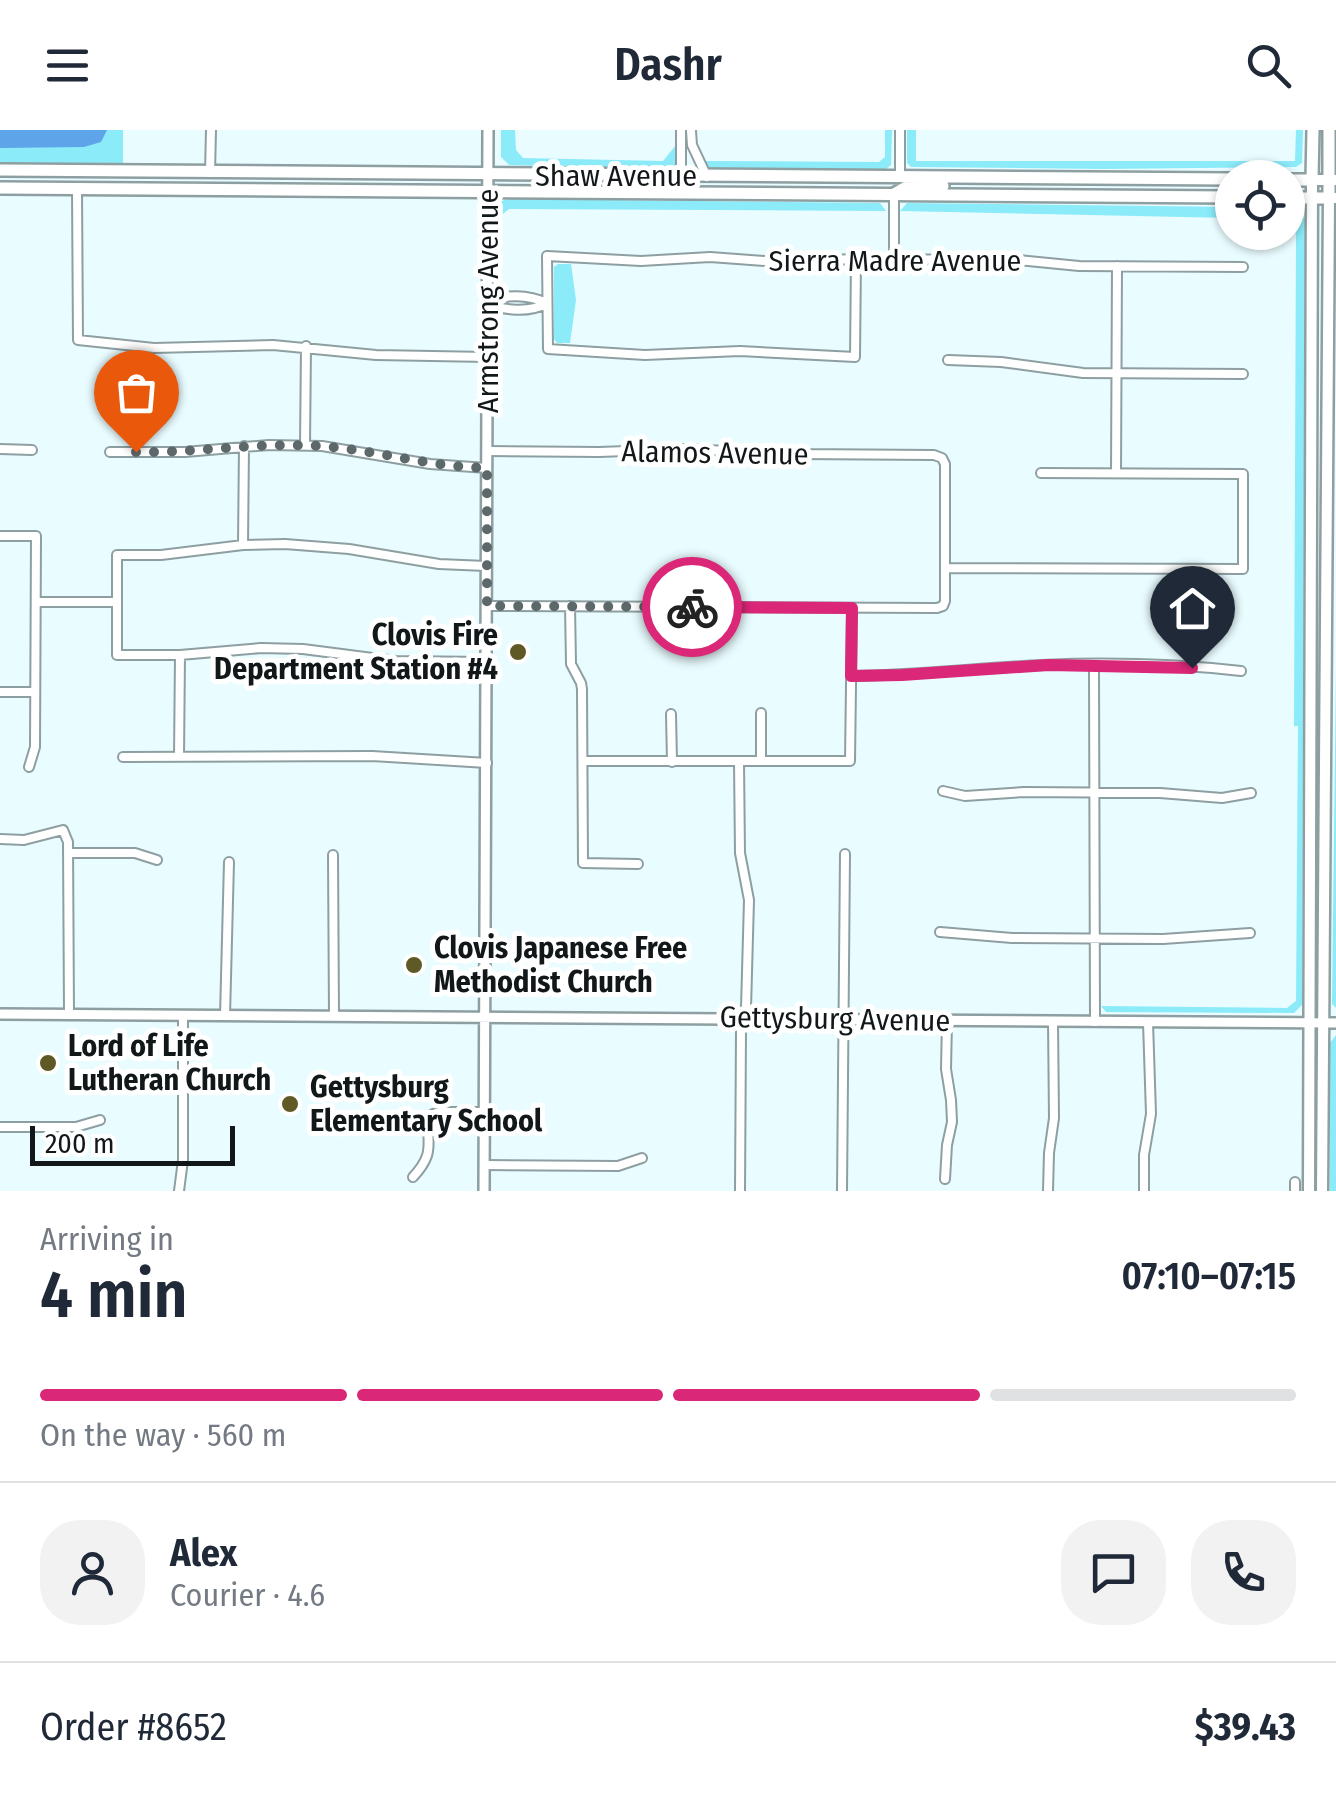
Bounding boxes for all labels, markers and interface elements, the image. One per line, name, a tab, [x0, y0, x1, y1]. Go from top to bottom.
icon: menu	[40, 38, 95, 93]
text: Dashr	[614, 38, 722, 92]
icon: search	[1241, 38, 1296, 93]
street label: Shaw Avenue	[535, 158, 697, 194]
map controls	[1215, 160, 1305, 250]
button: locate	[1215, 160, 1305, 250]
street label: Armstrong Avenue	[470, 189, 506, 413]
street label: Sierra Madre Avenue	[769, 243, 1021, 279]
pin	[94, 350, 179, 453]
icon: bag	[109, 365, 164, 420]
street label: Alamos Avenue	[621, 433, 809, 473]
courier	[642, 557, 742, 657]
pin	[1150, 566, 1235, 669]
icon: bike	[665, 580, 720, 635]
icon: home	[1165, 581, 1220, 636]
place label: Clovis Fire Department Station #4	[214, 617, 498, 687]
marker: Clovis Fire Department Station #4	[507, 641, 529, 663]
place label: Clovis Japanese Free Methodist Church	[434, 930, 687, 1000]
marker: Clovis Japanese Free Methodist Church	[403, 954, 425, 976]
street label: Gettysburg Avenue	[719, 999, 951, 1039]
place label: Lord of Life Lutheran Church	[68, 1028, 271, 1098]
marker: Lord of Life Lutheran Church	[37, 1052, 59, 1074]
place label: Gettysburg Elementary School	[310, 1069, 543, 1139]
marker: Gettysburg Elementary School	[279, 1093, 301, 1115]
scale bar	[30, 1121, 235, 1166]
text: 200 m	[45, 1127, 115, 1160]
text: Arriving in	[40, 1220, 174, 1258]
text: 07:10–07:15	[1121, 1253, 1296, 1299]
text: 4 min	[40, 1256, 188, 1334]
text: On the way · 560 m	[40, 1416, 286, 1454]
button: person	[40, 1520, 145, 1625]
button: chat	[1061, 1520, 1166, 1625]
button: phone	[1191, 1520, 1296, 1625]
text: Alex	[170, 1530, 237, 1576]
text: Courier · 4.6	[170, 1576, 325, 1614]
text: Order #8652	[40, 1704, 227, 1750]
text: $39.43	[1195, 1704, 1296, 1750]

